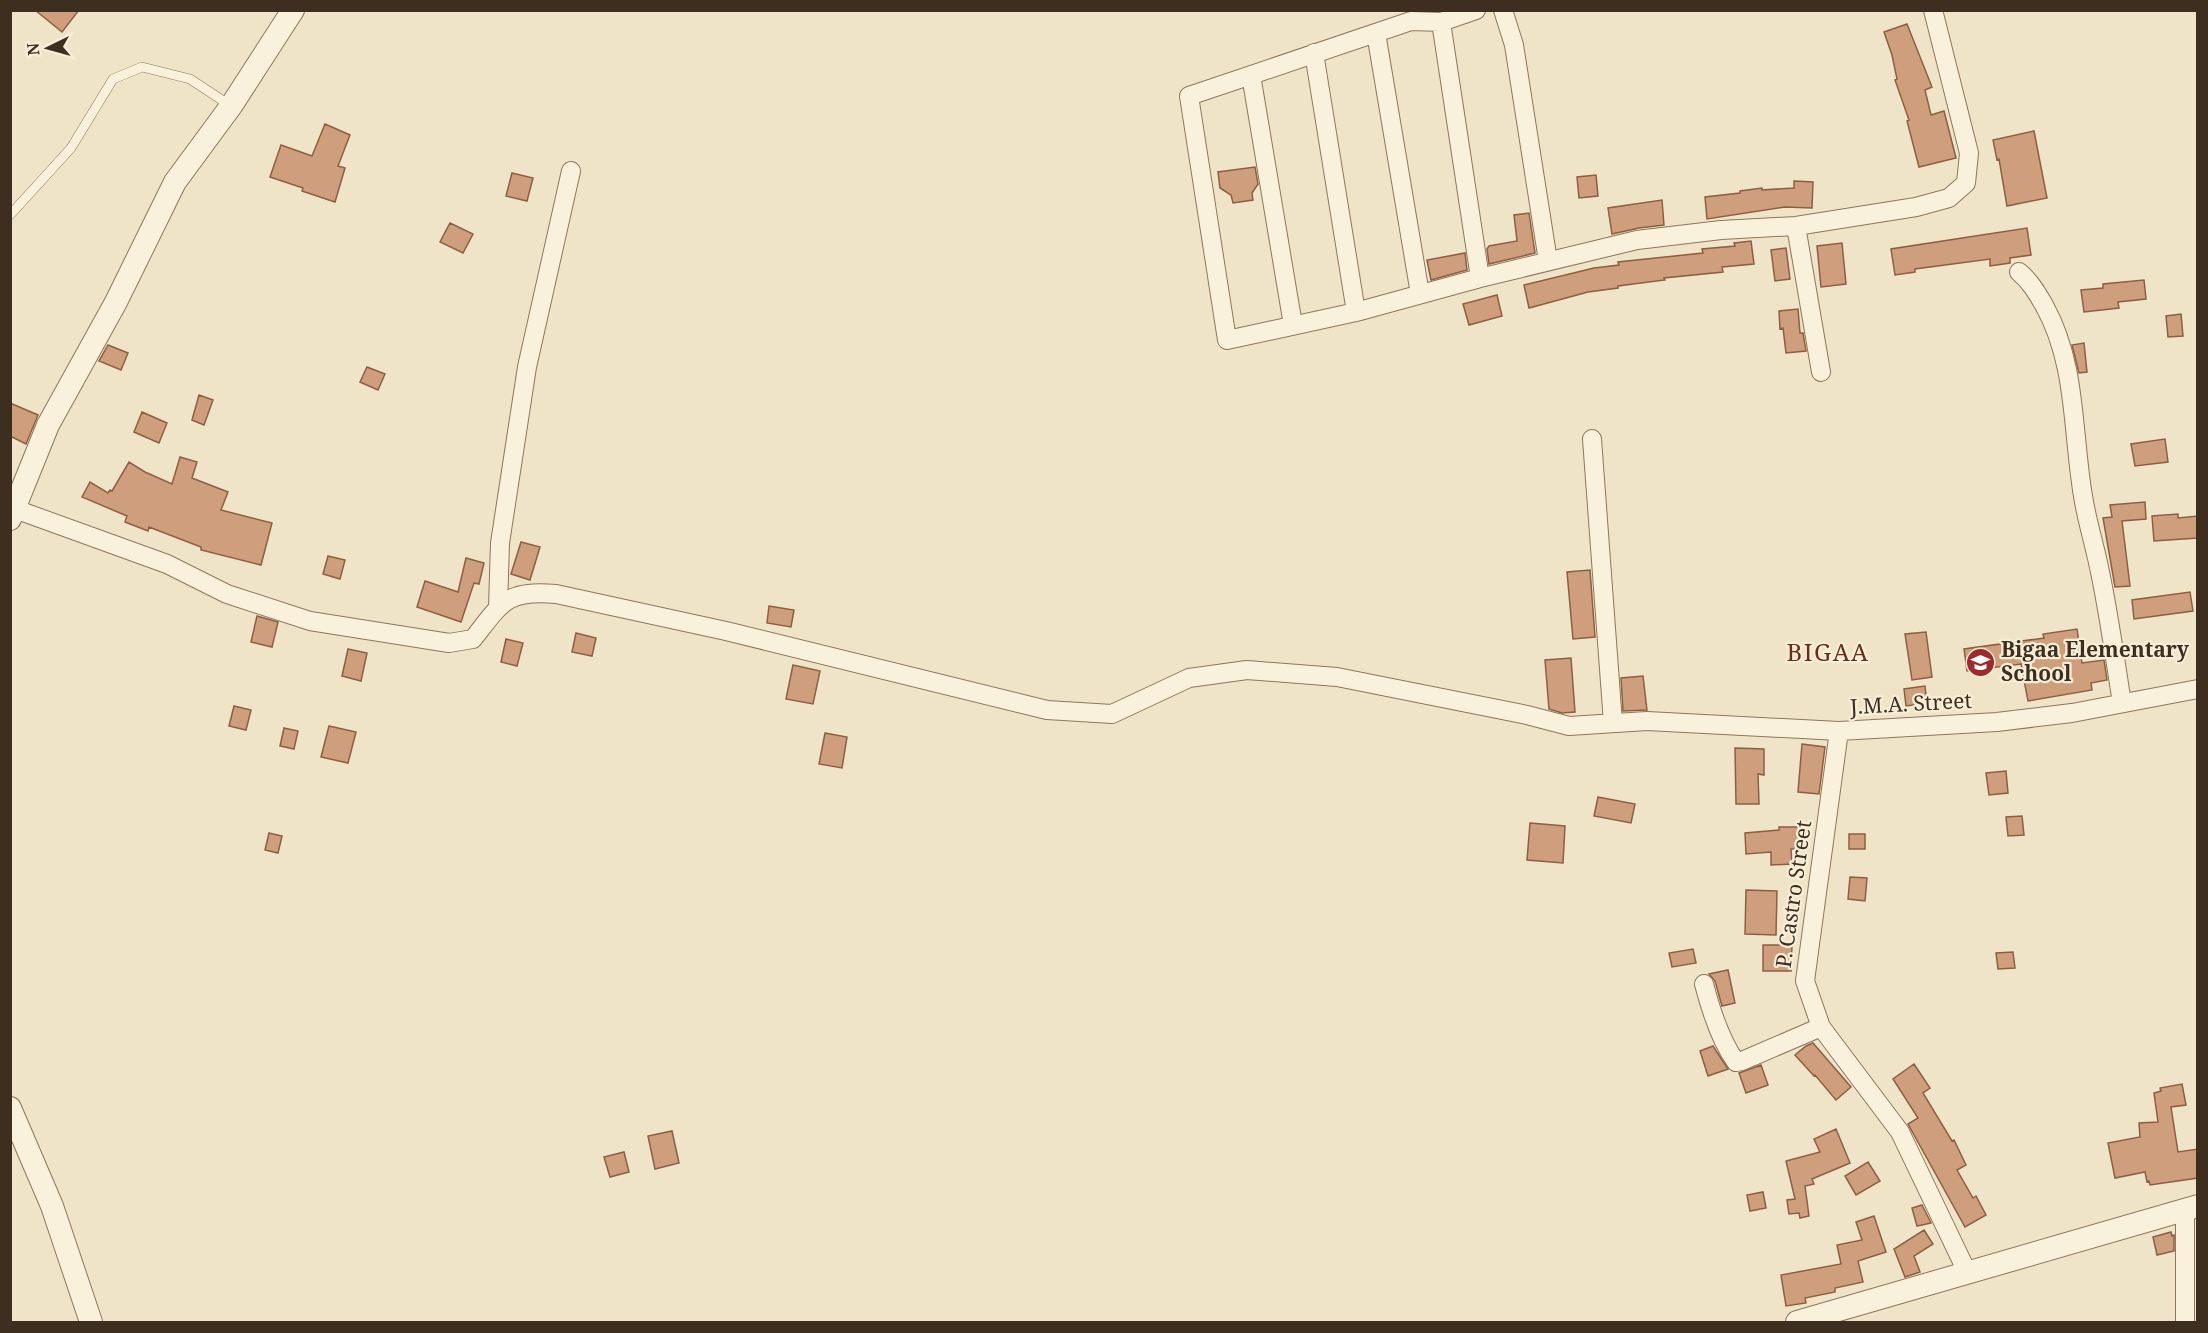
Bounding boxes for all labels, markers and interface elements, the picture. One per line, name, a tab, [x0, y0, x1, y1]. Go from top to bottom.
north arrow	[18, 18, 78, 78]
text: N	[22, 42, 45, 57]
district label: BIGAA	[1787, 635, 1869, 668]
place label: Bigaa Elementary School	[2001, 635, 2190, 687]
school or university icon: Bigaa Elementary School	[1964, 646, 1996, 678]
street label: J.M.A. Street	[1848, 686, 1972, 720]
street label: P. Castro Street	[1769, 818, 1817, 969]

